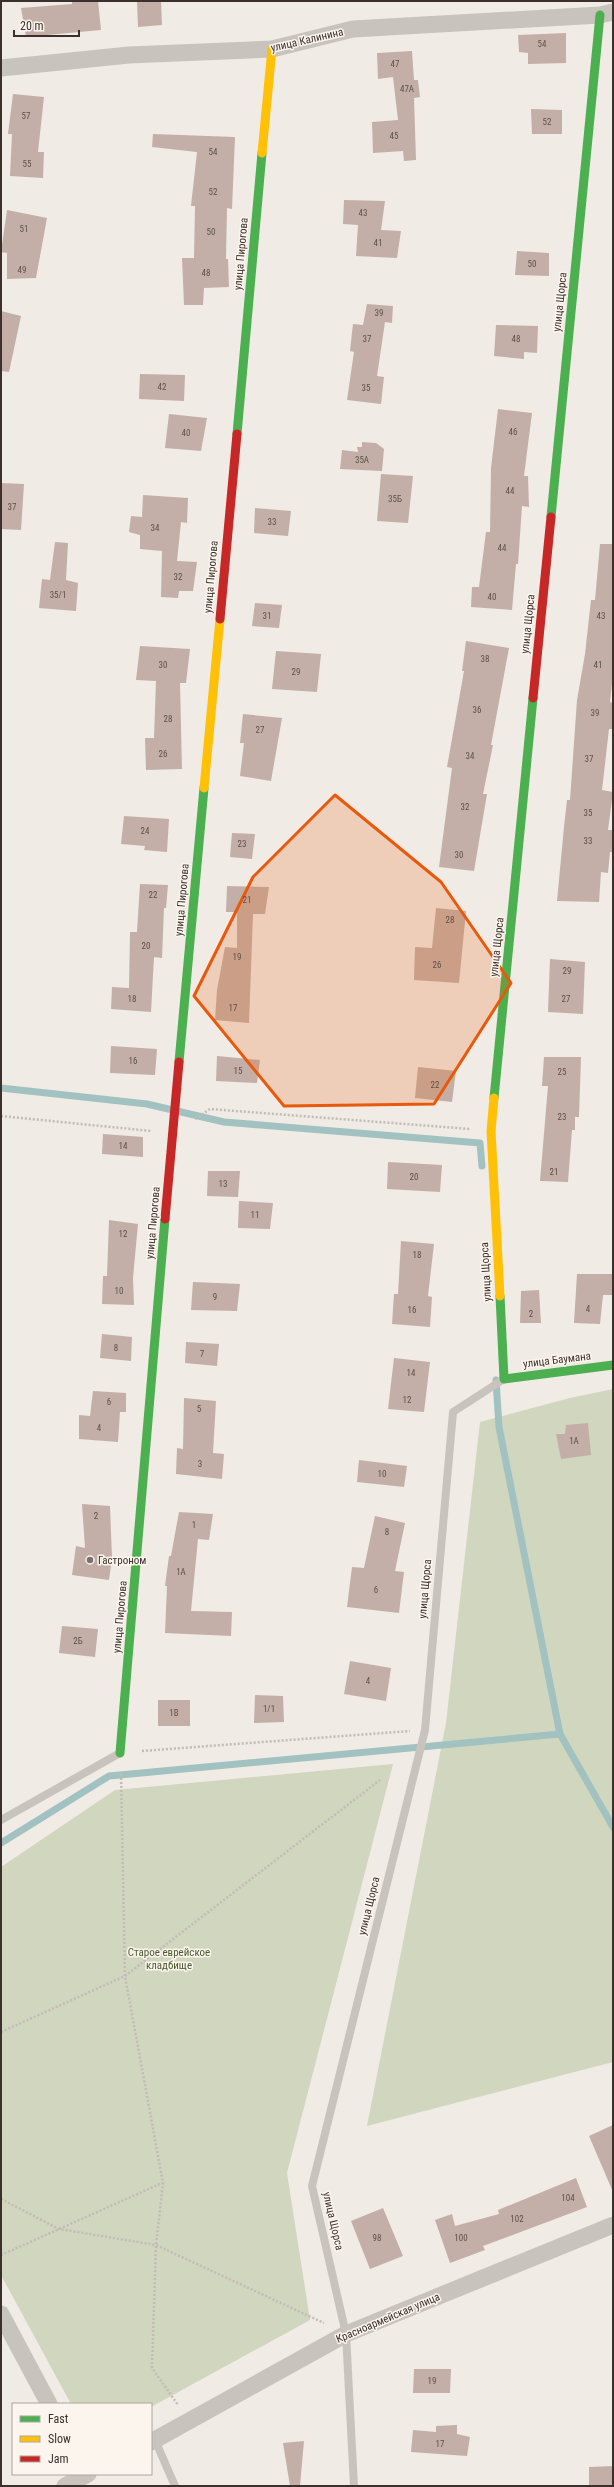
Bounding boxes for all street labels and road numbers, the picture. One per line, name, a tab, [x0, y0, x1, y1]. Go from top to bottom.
street label: улица Калинина	[270, 25, 344, 55]
street label: улица Пирогова	[231, 217, 251, 291]
street label: улица Щорса	[550, 272, 570, 332]
street label: улица Пирогова	[201, 540, 221, 614]
street label: улица Щорса	[518, 594, 538, 654]
street label: улица Пирогова	[172, 863, 192, 937]
street label: улица Щорса	[487, 917, 507, 977]
street label: улица Пирогова	[143, 1186, 163, 1260]
street label: улица Щорса	[478, 1242, 494, 1302]
street label: улица Баумана	[522, 1349, 592, 1371]
street label: улица Щорса	[416, 1559, 434, 1619]
street label: улица Пирогова	[110, 1580, 130, 1654]
street label: улица Щорса	[355, 1875, 383, 1937]
street label: улица Щорса	[320, 2190, 346, 2252]
street label: Красноармейская улица	[334, 2290, 442, 2346]

